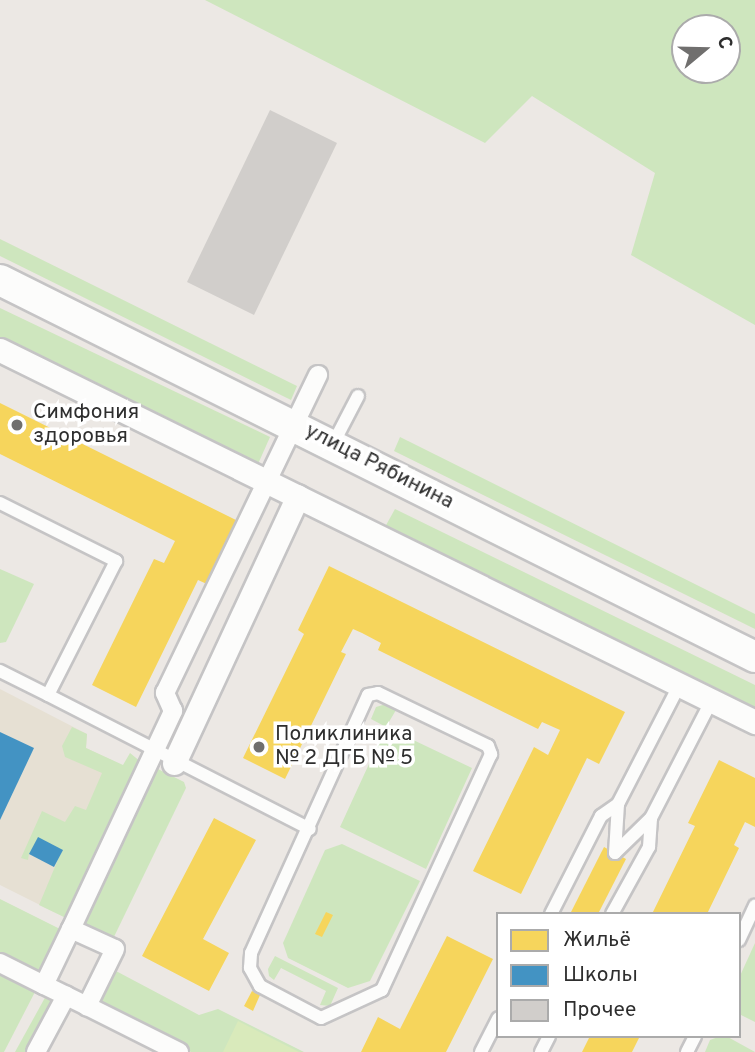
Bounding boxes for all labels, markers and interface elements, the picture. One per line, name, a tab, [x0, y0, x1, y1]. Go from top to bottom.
north arrow	[671, 14, 741, 84]
text: С	[711, 33, 737, 52]
place label: Симфония здоровья	[33, 400, 139, 450]
marker: Симфония здоровья	[7, 415, 27, 435]
street label: улица Рябинина	[301, 419, 457, 515]
place label: Поликлиника № 2 ДГБ № 5	[275, 722, 413, 772]
marker: Поликлиника № 2 ДГБ № 5	[249, 737, 269, 757]
legend	[496, 912, 741, 1038]
text: Жильё	[563, 927, 631, 954]
text: Школы	[563, 962, 638, 989]
text: Прочее	[563, 997, 636, 1024]

